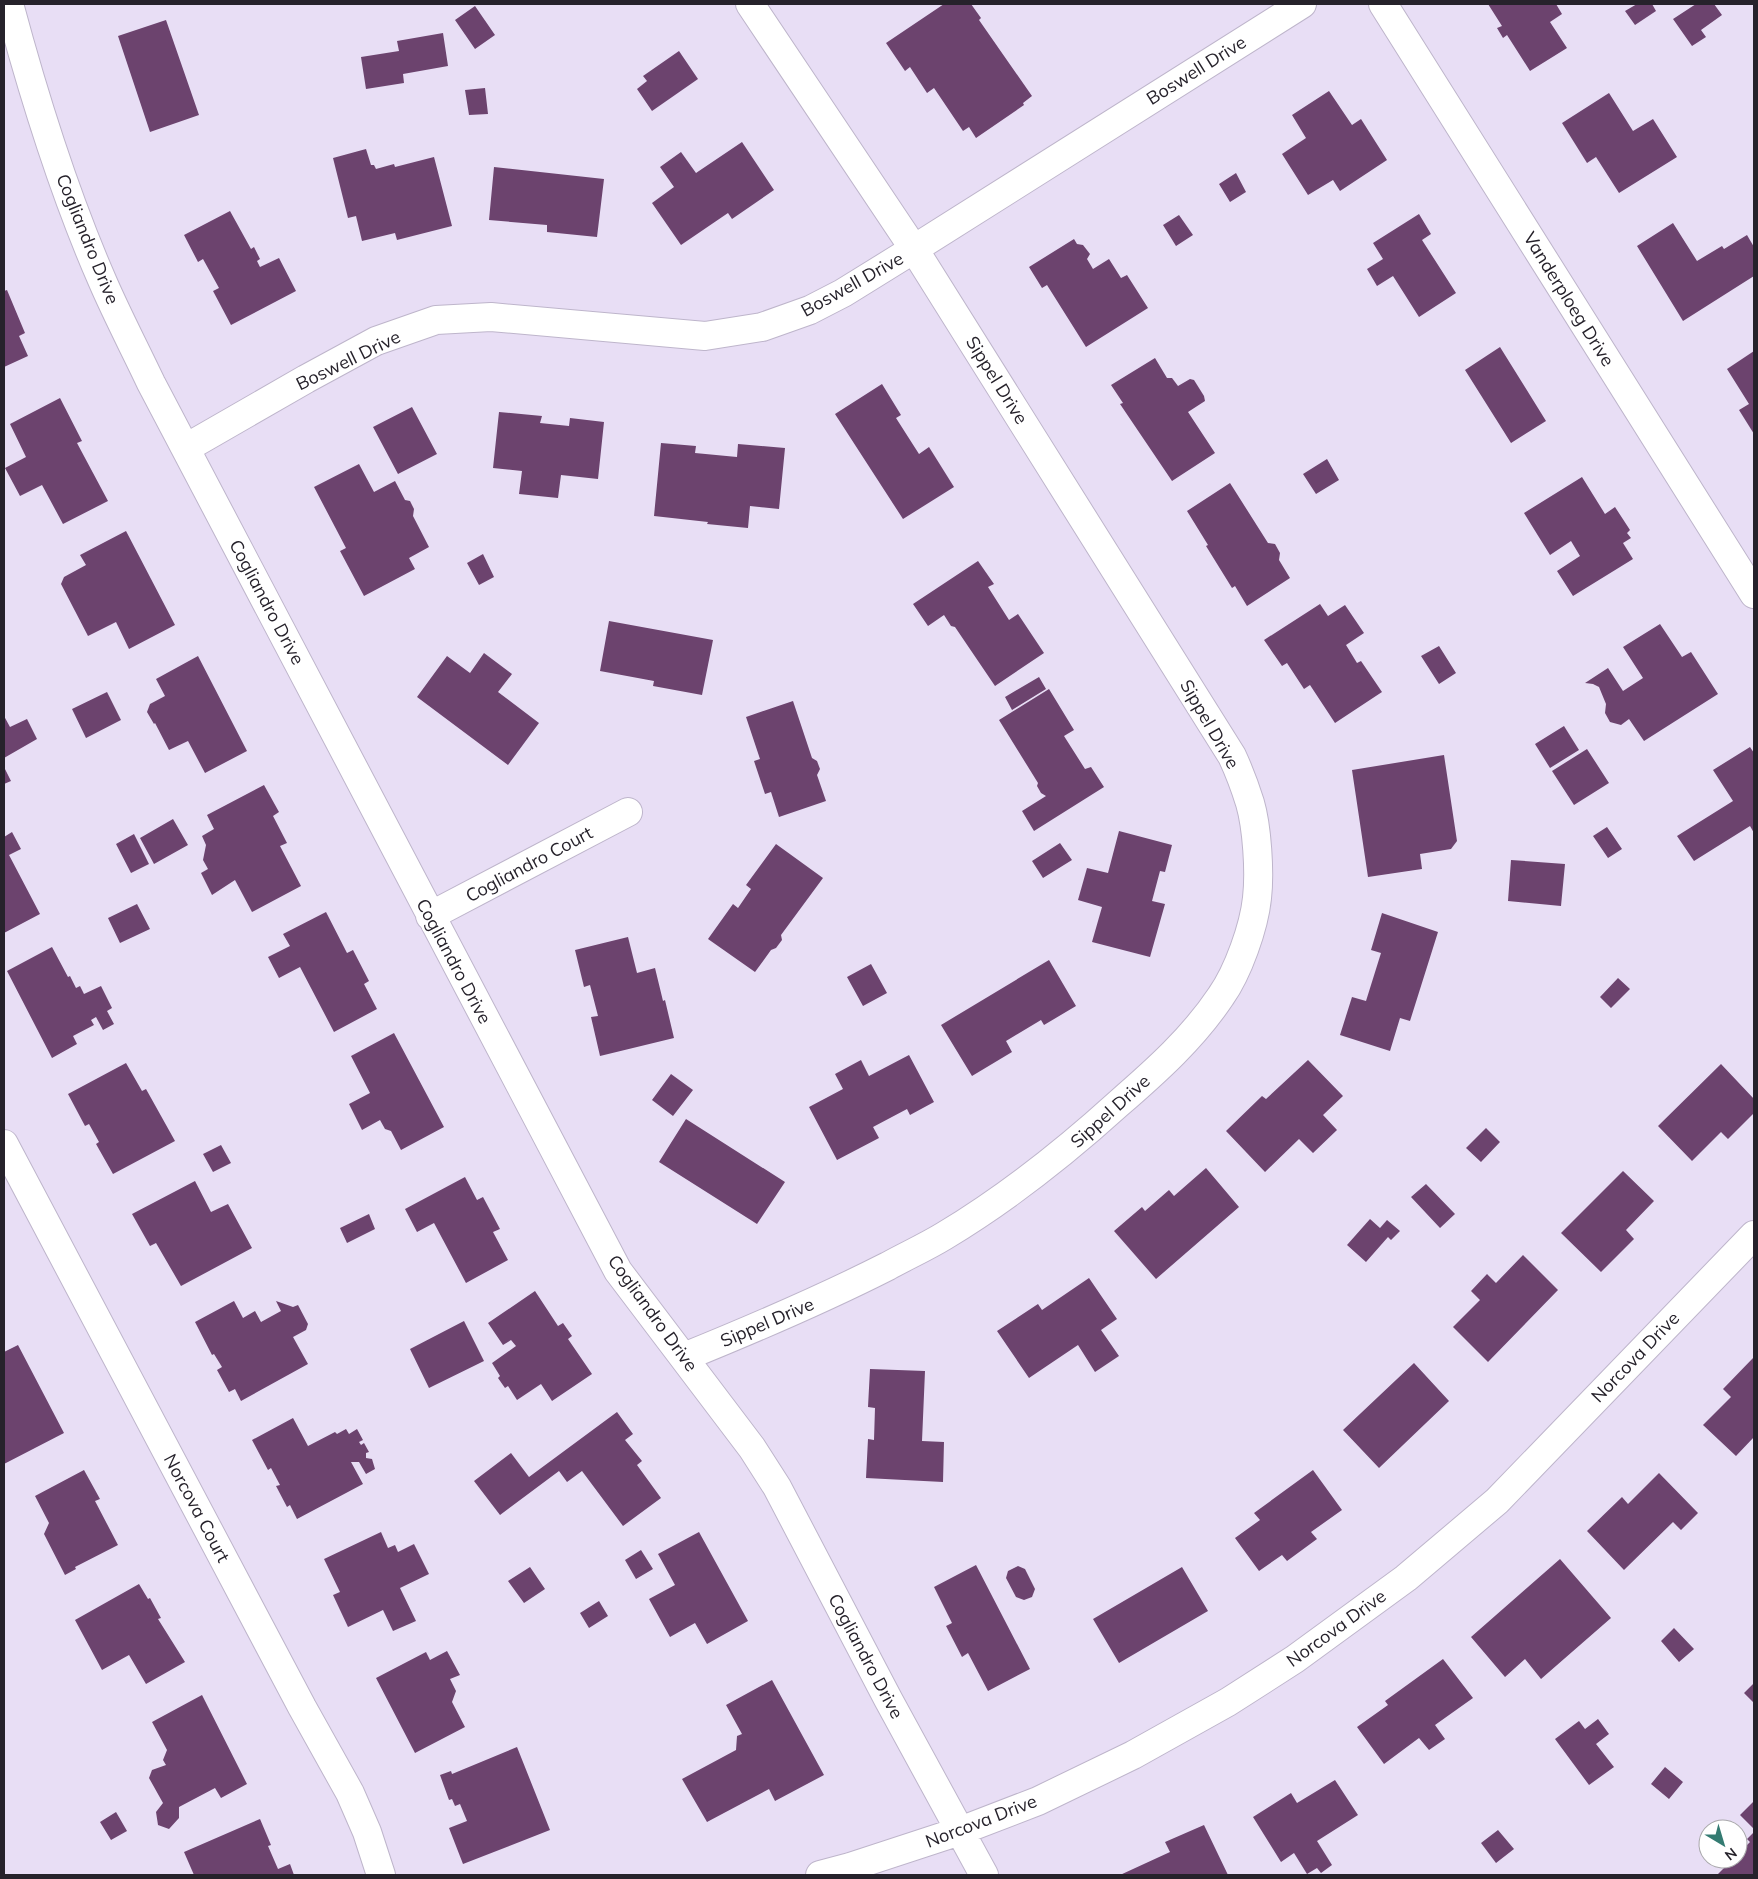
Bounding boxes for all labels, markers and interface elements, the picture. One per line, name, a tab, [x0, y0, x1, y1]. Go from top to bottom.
street label: Boswell Drive	[1142, 30, 1250, 110]
street label: Cogliandro Drive	[51, 171, 125, 307]
street label: Vanderploeg Drive	[1518, 228, 1620, 370]
street label: Boswell Drive	[797, 246, 907, 322]
street label: Boswell Drive	[292, 325, 404, 395]
street label: Sippel Drive	[961, 332, 1033, 428]
street label: Cogliandro Drive	[224, 535, 310, 669]
street label: Sippel Drive	[1175, 675, 1245, 773]
street label: Cogliandro Court	[462, 821, 596, 907]
street label: Cogliandro Drive	[411, 894, 497, 1028]
street label: Sippel Drive	[1065, 1069, 1155, 1153]
street label: Cogliandro Drive	[603, 1250, 703, 1376]
street label: Sippel Drive	[717, 1292, 817, 1352]
street label: Norcova Drive	[1586, 1307, 1684, 1407]
street label: Norcova Court	[159, 1450, 235, 1566]
street label: Norcova Drive	[1282, 1584, 1390, 1672]
street label: Cogliandro Drive	[823, 1589, 909, 1723]
street label: Norcova Drive	[922, 1789, 1040, 1853]
north arrow	[1698, 1819, 1748, 1869]
text: N	[1721, 1844, 1741, 1865]

